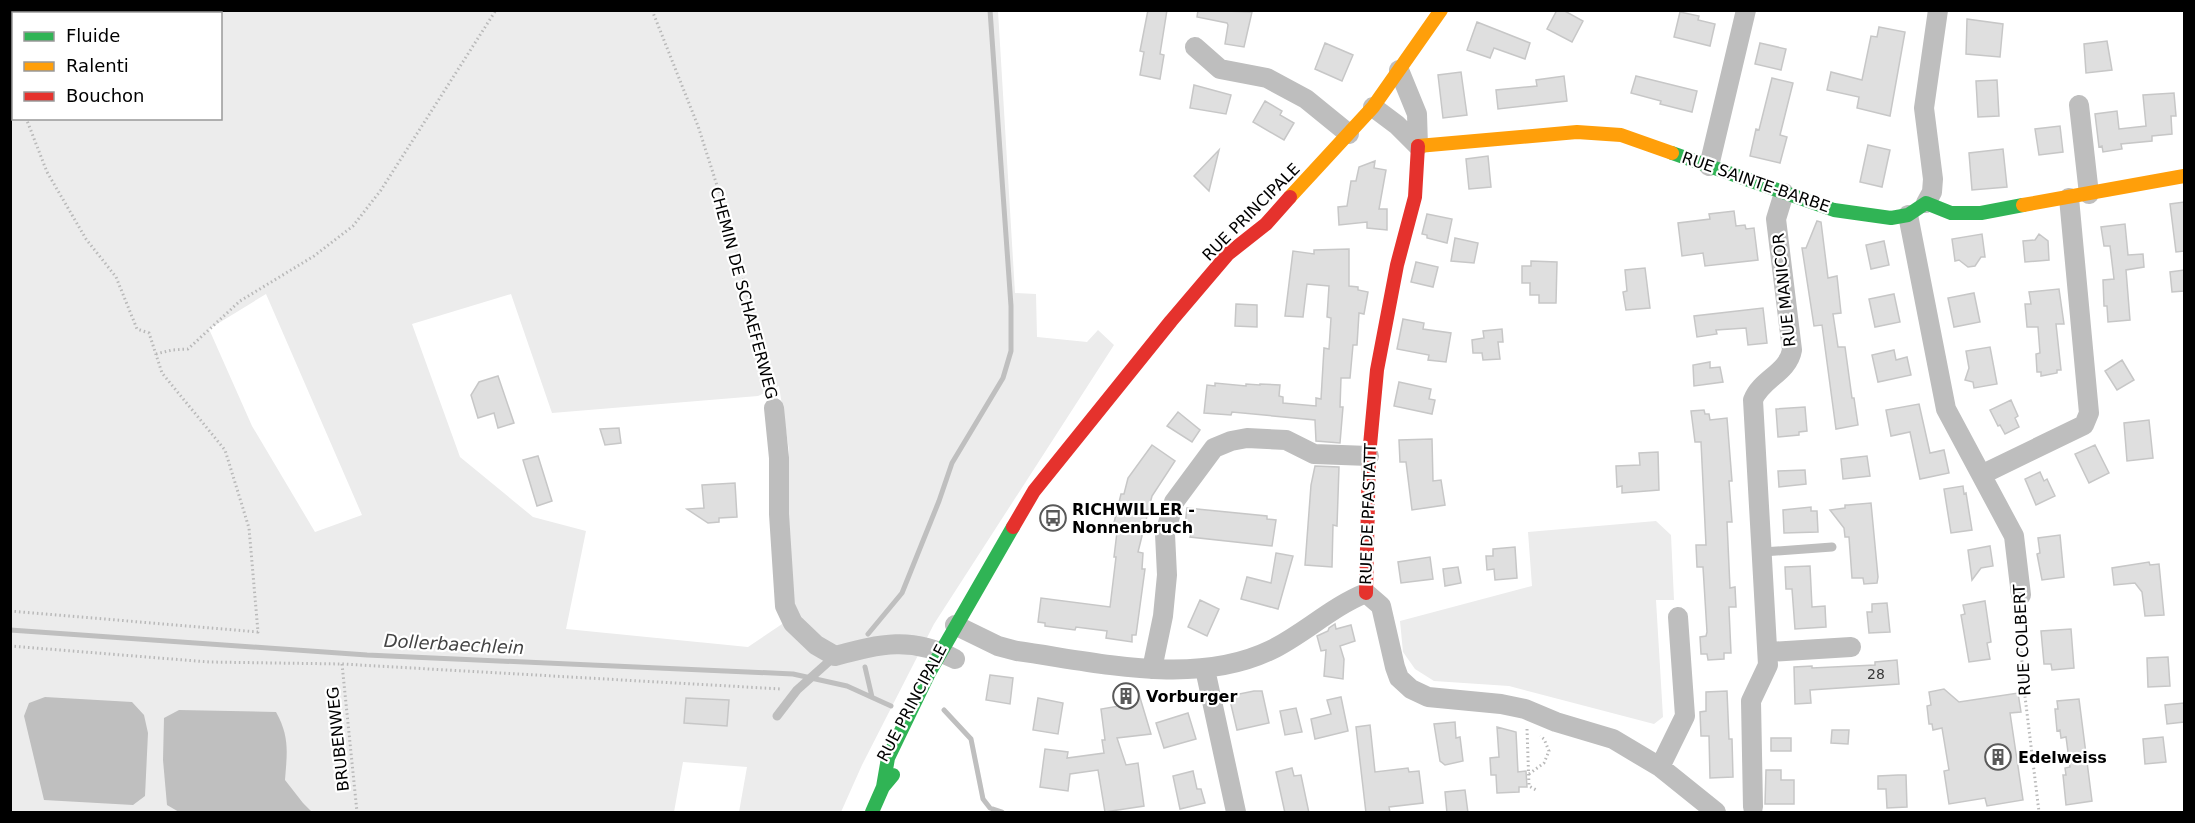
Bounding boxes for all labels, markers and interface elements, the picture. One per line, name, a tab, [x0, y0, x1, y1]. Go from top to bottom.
legend	[12, 12, 222, 120]
text: Fluide	[66, 25, 120, 46]
text: Ralenti	[66, 55, 129, 76]
text: Bouchon	[66, 85, 145, 106]
street label: RUE SAINTE-BARBE	[1679, 148, 1833, 216]
street label: RUE PRINCIPALE	[1198, 159, 1304, 265]
street label: CHEMIN DE SCHAEFERWEG	[706, 185, 782, 401]
street label: RUE MANICOR	[1769, 232, 1799, 348]
street label: RUE DE PFASTATT	[1356, 443, 1380, 585]
place label: RICHWILLER - Nonnenbruch	[1072, 500, 1195, 537]
bus stop icon: RICHWILLER - Nonnenbruch	[1038, 503, 1068, 533]
street label: RUE COLBERT	[2010, 584, 2034, 696]
water label: Dollerbaechlein	[383, 630, 525, 658]
street label: RUE PRINCIPALE	[873, 641, 951, 765]
house number: 28	[1867, 666, 1885, 682]
building icon: Vorburger	[1111, 681, 1141, 711]
street label: BRUBENWEG	[323, 686, 353, 792]
place label: Vorburger	[1146, 687, 1237, 706]
building icon: Edelweiss	[1983, 742, 2013, 772]
place label: Edelweiss	[2018, 748, 2107, 767]

